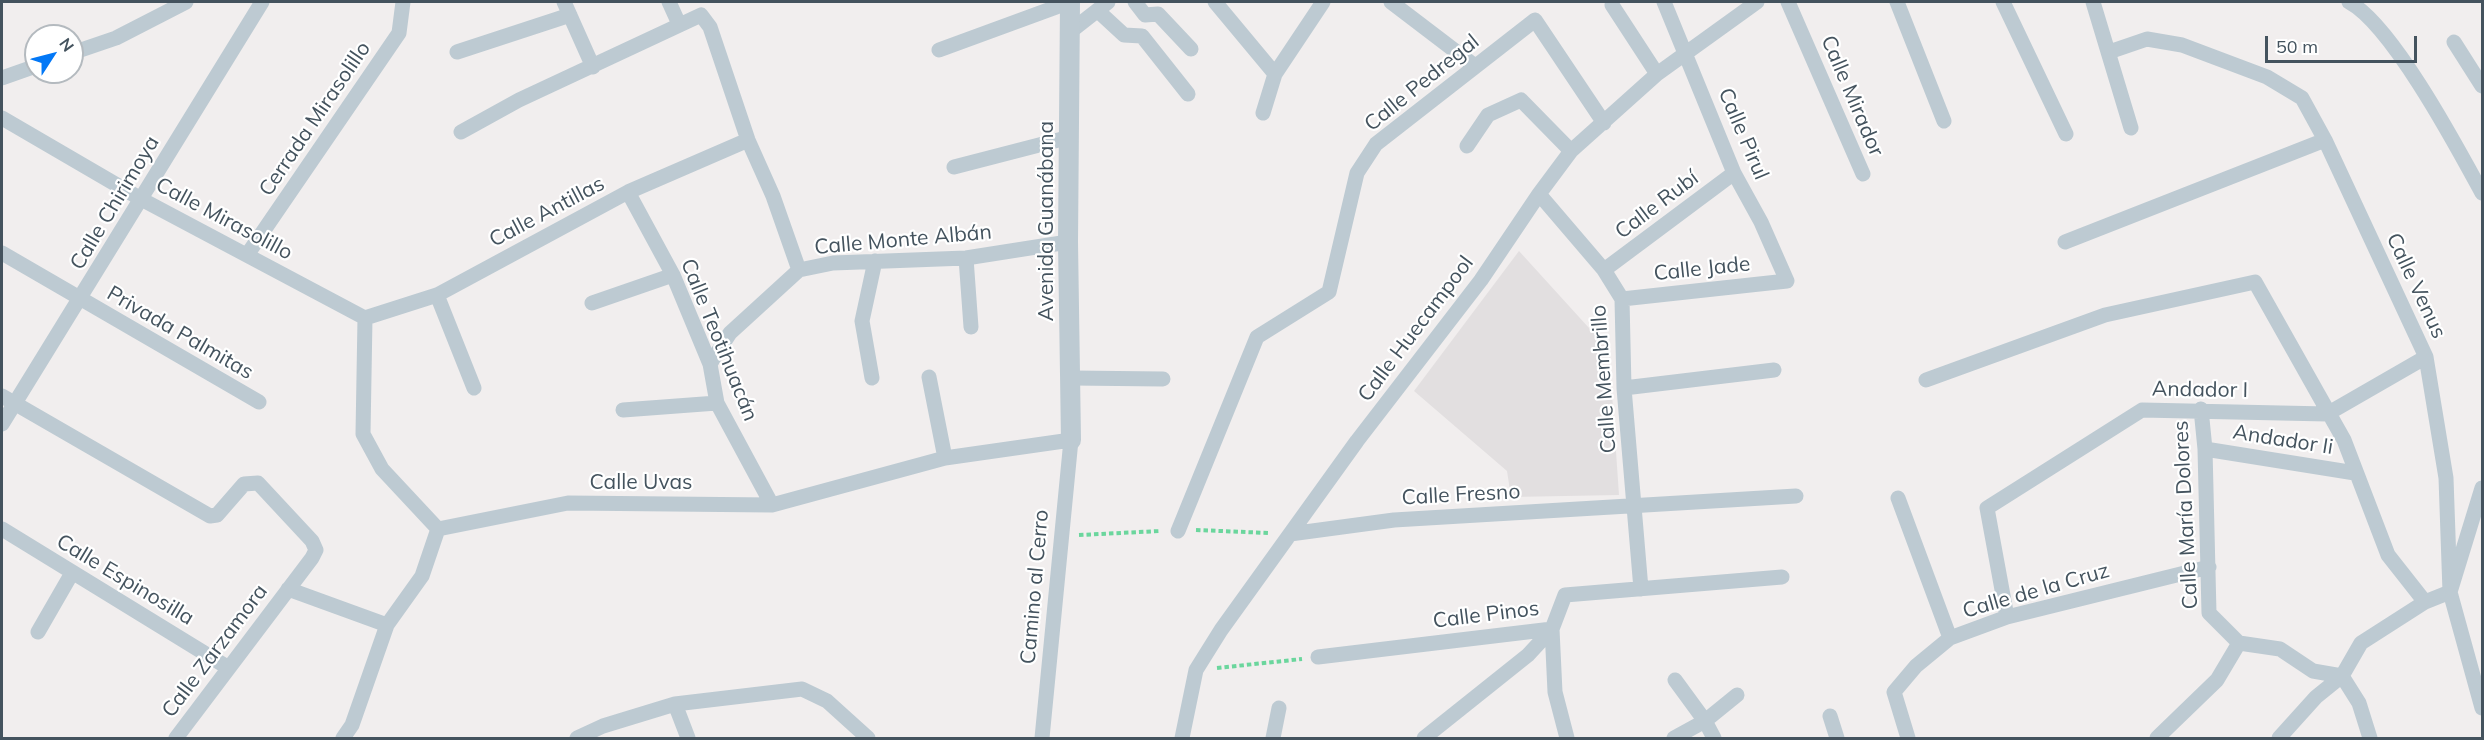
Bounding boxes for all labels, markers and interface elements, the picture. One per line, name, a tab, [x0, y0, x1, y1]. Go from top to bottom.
north arrow	[24, 24, 84, 84]
scale bar	[2268, 24, 2420, 62]
street label: Calle Pedregal	[1360, 29, 1484, 137]
street label: Calle Mirador	[1815, 32, 1889, 160]
text: N	[55, 34, 79, 55]
text: 50 m	[2276, 35, 2318, 58]
street label: Cerrada Mirasolillo	[254, 37, 376, 201]
street label: Calle Pirul	[1712, 84, 1774, 184]
street label: Avenida Guanábana	[1034, 121, 1060, 321]
street label: Calle Chirimoya	[65, 132, 165, 274]
street label: Calle Rubí	[1610, 166, 1704, 244]
street label: Calle Antillas	[485, 171, 609, 253]
street label: Calle Mirasolillo	[151, 172, 297, 266]
street label: Calle Monte Albán	[813, 220, 993, 260]
street label: Calle Venus	[2381, 229, 2451, 343]
street label: Calle Huecampool	[1353, 251, 1479, 407]
street label: Calle Jade	[1652, 251, 1752, 287]
street label: Calle Teotihuacán	[675, 255, 763, 425]
street label: Privada Palmitas	[102, 281, 258, 385]
street label: Calle Membrillo	[1586, 304, 1622, 454]
street label: Andador I	[2152, 377, 2248, 403]
street label: Calle María Dolores	[2168, 420, 2204, 610]
street label: Andador Ii	[2231, 420, 2335, 460]
street label: Calle Uvas	[590, 470, 692, 496]
street label: Calle Fresno	[1401, 479, 1521, 511]
street label: Camino al Cerro	[1016, 509, 1054, 665]
street label: Calle Espinosilla	[52, 529, 198, 631]
street label: Calle de la Cruz	[1960, 558, 2112, 624]
street label: Calle Zarzamora	[157, 580, 273, 722]
street label: Calle Pinos	[1431, 596, 1541, 634]

